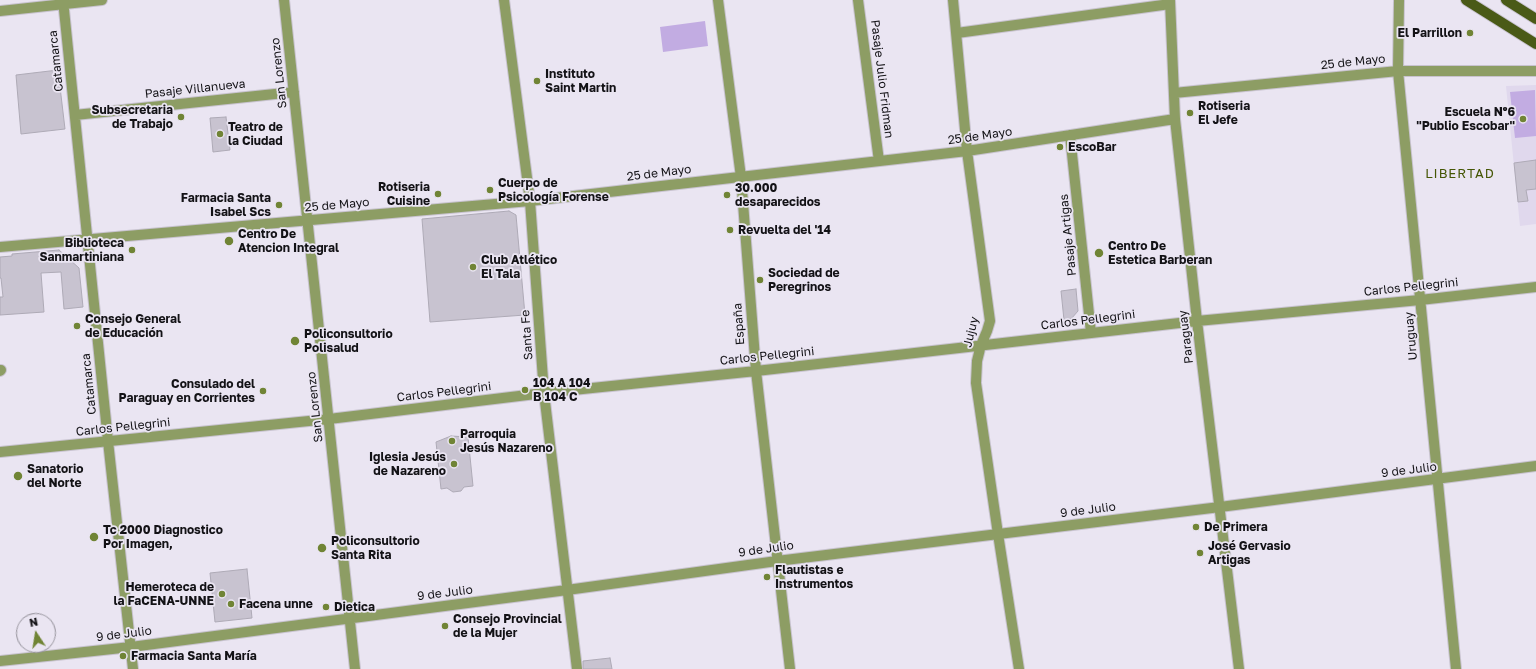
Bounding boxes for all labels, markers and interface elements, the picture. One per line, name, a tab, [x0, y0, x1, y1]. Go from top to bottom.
street label: Pasaje Julio Fridman	[868, 19, 896, 139]
place label: El Parrillon	[1398, 26, 1462, 40]
marker: El Parrillon	[1465, 28, 1475, 38]
street label: Catamarca	[46, 30, 66, 92]
street label: San Lorenzo	[268, 37, 290, 109]
street label: 25 de Mayo	[1320, 51, 1386, 73]
place label: Instituto Saint Martin	[545, 67, 616, 95]
marker: Instituto Saint Martin	[532, 76, 542, 86]
street label: Pasaje Villanueva	[144, 77, 246, 101]
place label: Rotiseria El Jefe	[1198, 99, 1250, 127]
place label: Subsecretaria de Trabajo	[92, 103, 173, 131]
place label: Escuela Nº6 "Publio Escobar"	[1416, 105, 1515, 133]
marker: Rotiseria El Jefe	[1185, 108, 1195, 118]
marker: Subsecretaria de Trabajo	[176, 112, 186, 122]
marker: Escuela Nº6 "Publio Escobar"	[1518, 114, 1528, 124]
place label: Teatro de la Ciudad	[228, 120, 283, 148]
street label: 25 de Mayo	[947, 124, 1013, 148]
marker: Teatro de la Ciudad	[215, 129, 225, 139]
place label: EscoBar	[1068, 140, 1116, 154]
marker: EscoBar	[1055, 142, 1065, 152]
street label: 25 de Mayo	[626, 162, 692, 184]
district label: LIBERTAD	[1425, 166, 1495, 182]
place label: Cuerpo de Psicología Forense	[498, 176, 609, 204]
place label: Rotiseria Cuisine	[378, 180, 430, 208]
place label: 30.000 desaparecidos	[735, 181, 821, 209]
marker: Cuerpo de Psicología Forense	[485, 185, 495, 195]
marker: Rotiseria Cuisine	[433, 189, 443, 199]
marker: 30.000 desaparecidos	[722, 190, 732, 200]
place label: Farmacia Santa Isabel Scs	[181, 191, 271, 219]
street label: Pasaje Artigas	[1057, 193, 1079, 277]
street label: 25 de Mayo	[304, 195, 370, 215]
marker: Farmacia Santa Isabel Scs	[274, 200, 284, 210]
place label: Revuelta del '14	[738, 223, 831, 237]
marker: Revuelta del '14	[725, 225, 735, 235]
place label: Centro De Atencion Integral	[238, 227, 339, 255]
marker: Centro De Atencion Integral	[223, 235, 235, 247]
place label: Biblioteca Sanmartiniana	[40, 236, 124, 264]
place label: Centro De Estetica Barberan	[1108, 239, 1212, 267]
marker: Biblioteca Sanmartiniana	[127, 245, 137, 255]
marker: Centro De Estetica Barberan	[1093, 247, 1105, 259]
place label: Club Atlético El Tala	[481, 253, 557, 281]
marker: Club Atlético El Tala	[468, 262, 478, 272]
place label: Sociedad de Peregrinos	[768, 266, 840, 294]
marker: Sociedad de Peregrinos	[755, 275, 765, 285]
street label: Carlos Pellegrini	[1363, 275, 1459, 299]
street label: España	[730, 303, 748, 345]
street label: Carlos Pellegrini	[1040, 307, 1136, 333]
street label: Santa Fe	[518, 309, 536, 361]
street label: Paraguay	[1176, 309, 1196, 365]
street label: Uruguay	[1402, 311, 1420, 361]
place label: Consejo General de Educación	[85, 312, 181, 340]
street label: Jujuy	[960, 315, 982, 349]
marker: Consejo General de Educación	[72, 321, 82, 331]
place label: Policonsultorio Polisalud	[304, 327, 393, 355]
marker: Policonsultorio Polisalud	[289, 335, 301, 347]
street label: Carlos Pellegrini	[719, 344, 815, 368]
street label: Catamarca	[79, 353, 99, 415]
street label: San Lorenzo	[304, 371, 326, 443]
place label: 104 A 104 B 104 C	[533, 376, 590, 404]
place label: Consulado del Paraguay en Corrientes	[119, 377, 255, 405]
street label: Carlos Pellegrini	[396, 379, 492, 405]
marker: 104 A 104 B 104 C	[520, 385, 530, 395]
marker: Consulado del Paraguay en Corrientes	[258, 386, 268, 396]
street label: Carlos Pellegrini	[75, 415, 171, 439]
place label: Parroquia Jesús Nazareno	[460, 427, 553, 455]
marker: Parroquia Jesús Nazareno	[447, 436, 457, 446]
place label: Iglesia Jesús de Nazareno	[369, 450, 446, 478]
marker: Iglesia Jesús de Nazareno	[449, 459, 459, 469]
street label: 9 de Julio	[1380, 459, 1438, 481]
place label: Sanatorio del Norte	[27, 462, 83, 490]
marker: Sanatorio del Norte	[12, 470, 24, 482]
street label: 9 de Julio	[1059, 499, 1117, 521]
place label: De Primera	[1204, 520, 1268, 534]
marker: De Primera	[1191, 522, 1201, 532]
place label: Tc 2000 Diagnostico Por Imagen,	[103, 523, 223, 551]
marker: Tc 2000 Diagnostico Por Imagen,	[88, 531, 100, 543]
place label: Policonsultorio Santa Rita	[331, 534, 420, 562]
street label: 9 de Julio	[737, 538, 795, 560]
place label: José Gervasio Artigas	[1208, 539, 1291, 567]
marker: Policonsultorio Santa Rita	[316, 542, 328, 554]
marker: José Gervasio Artigas	[1195, 548, 1205, 558]
place label: Flautistas e Instrumentos	[775, 563, 853, 591]
marker: Flautistas e Instrumentos	[762, 572, 772, 582]
place label: Hemeroteca de la FaCENA-UNNE	[113, 580, 214, 608]
street label: 9 de Julio	[416, 582, 474, 604]
marker: Hemeroteca de la FaCENA-UNNE	[217, 589, 227, 599]
place label: Facena unne	[239, 597, 313, 611]
marker: Facena unne	[226, 599, 236, 609]
place label: Dietica	[334, 600, 375, 614]
marker: Dietica	[321, 602, 331, 612]
place label: Consejo Provincial de la Mujer	[453, 612, 562, 640]
north arrow	[16, 613, 56, 653]
text: N	[28, 615, 39, 629]
marker: Consejo Provincial de la Mujer	[440, 621, 450, 631]
street label: 9 de Julio	[95, 623, 153, 645]
place label: Farmacia Santa María	[131, 649, 257, 663]
marker: Farmacia Santa María	[118, 651, 128, 661]

